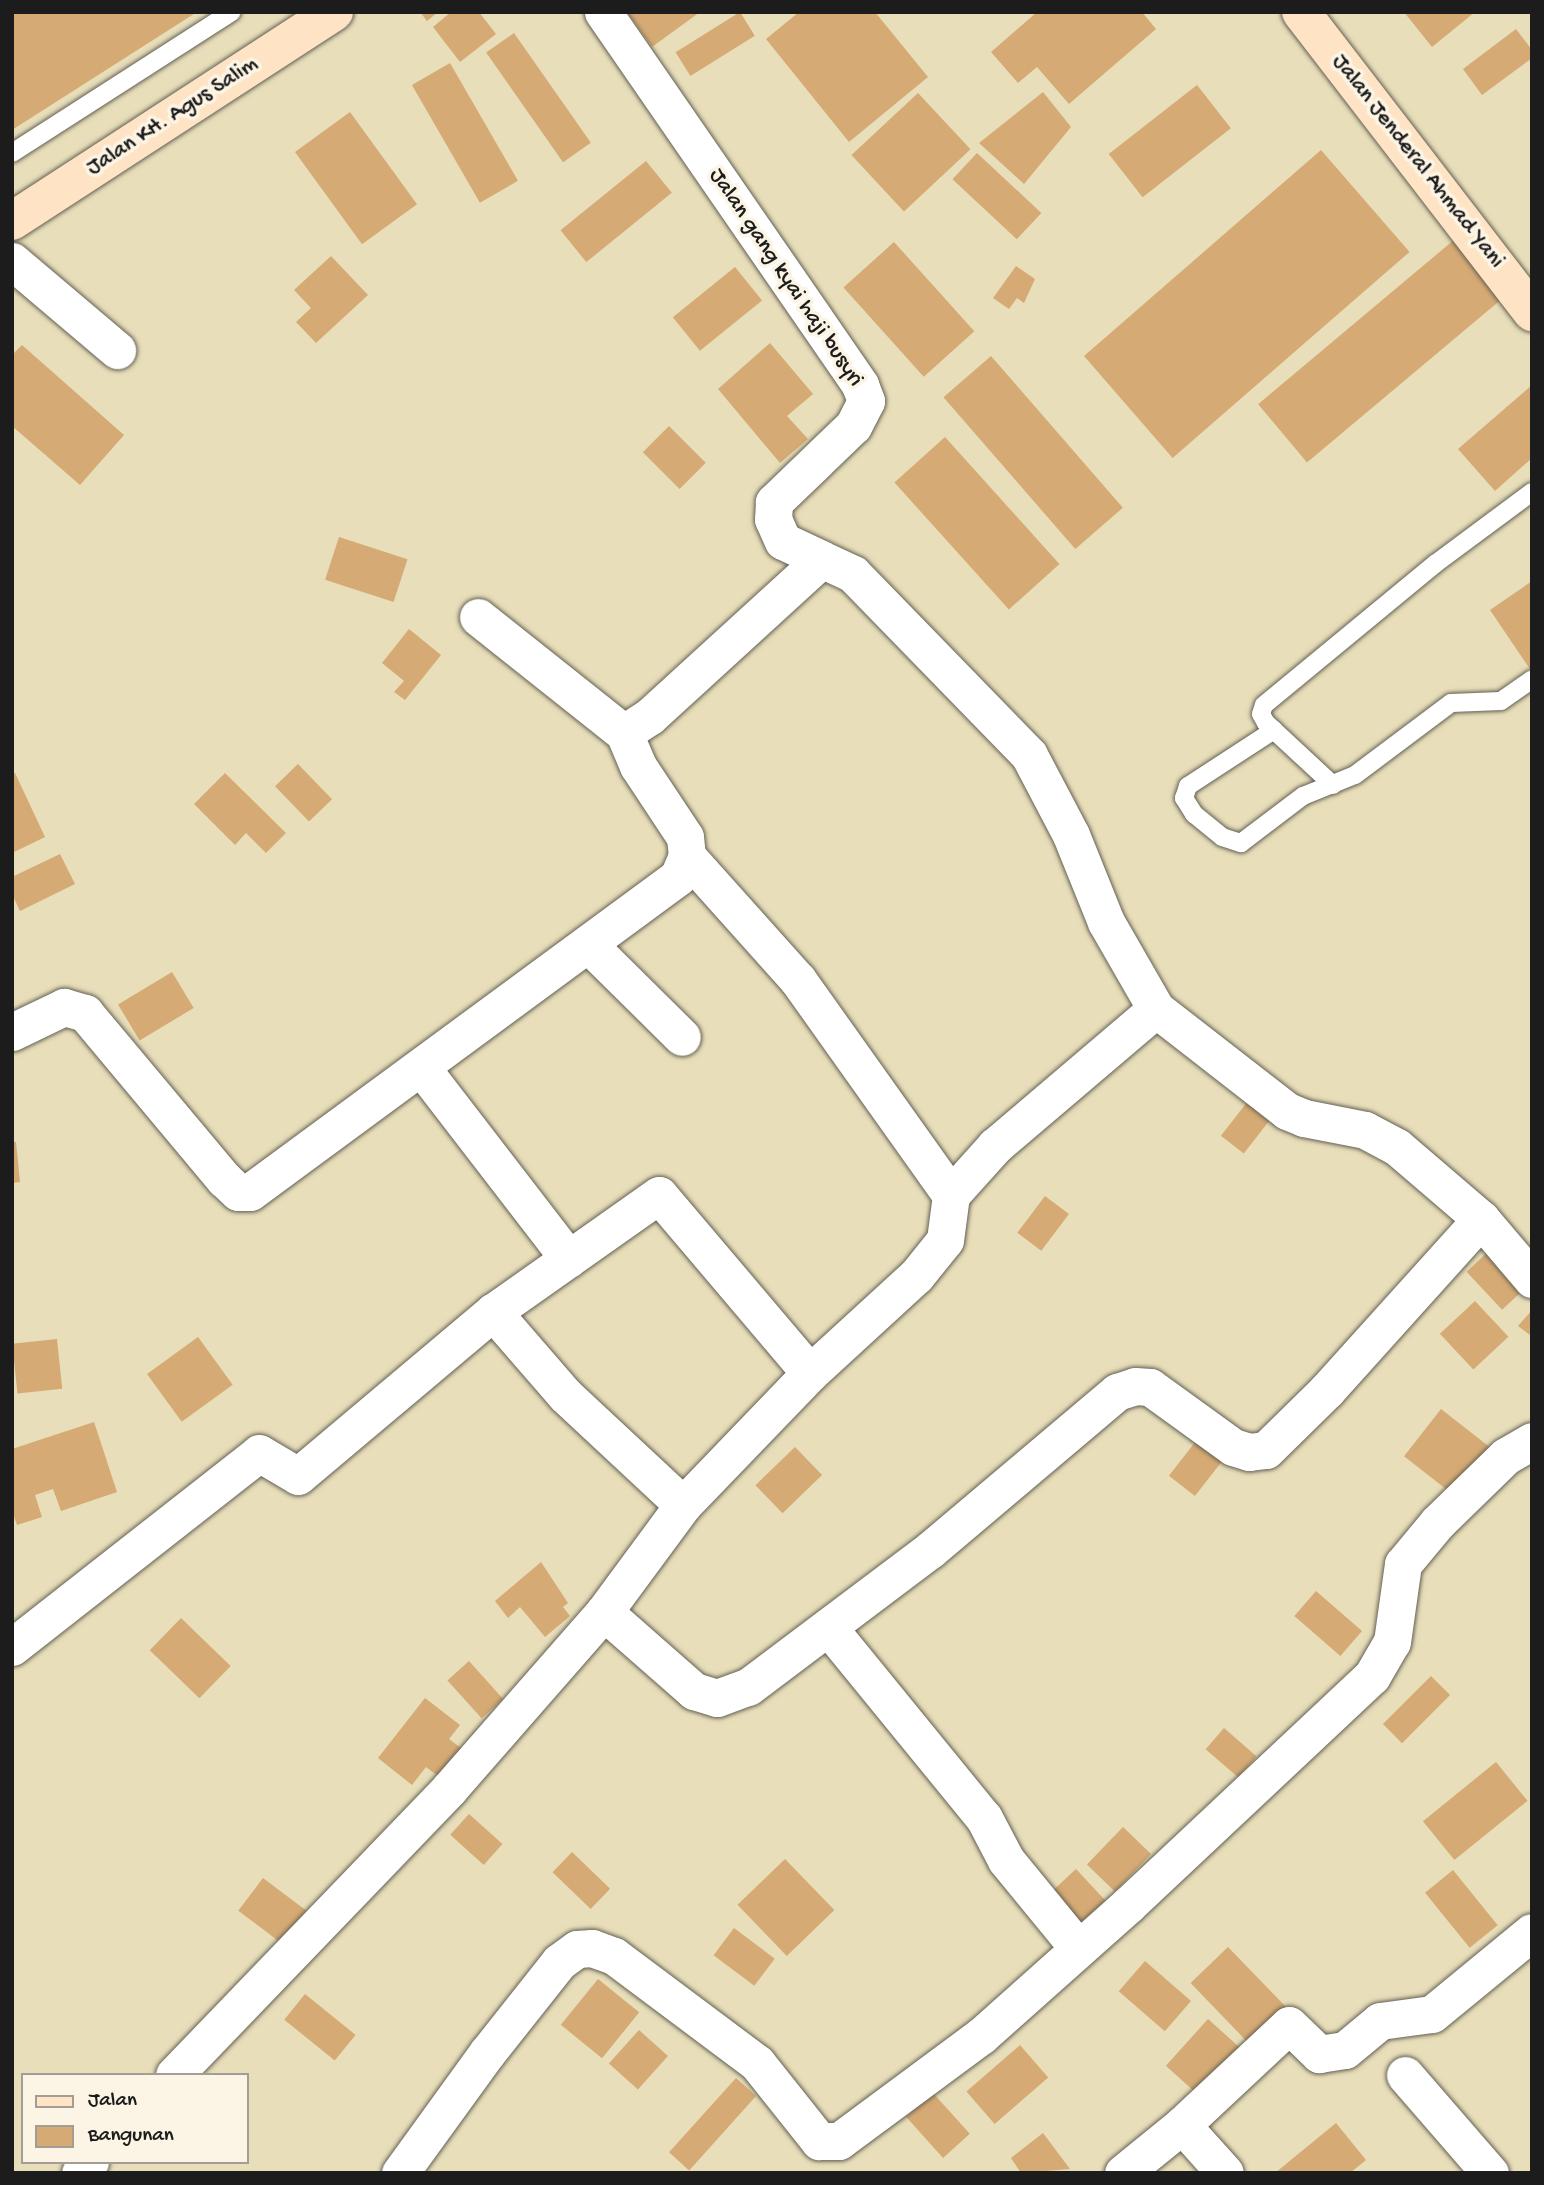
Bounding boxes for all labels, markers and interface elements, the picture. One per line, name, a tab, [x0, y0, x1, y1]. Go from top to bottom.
street label: Jalan Jenderal Ahmad Yani	[1325, 49, 1509, 275]
street label: Jalan KH. Agus Salim	[82, 51, 264, 183]
street label: Jalan gang kyai haji busyri	[702, 164, 868, 392]
legend	[21, 2073, 248, 2164]
text: Jalan	[88, 2089, 137, 2114]
text: Bangunan	[88, 2124, 174, 2149]

